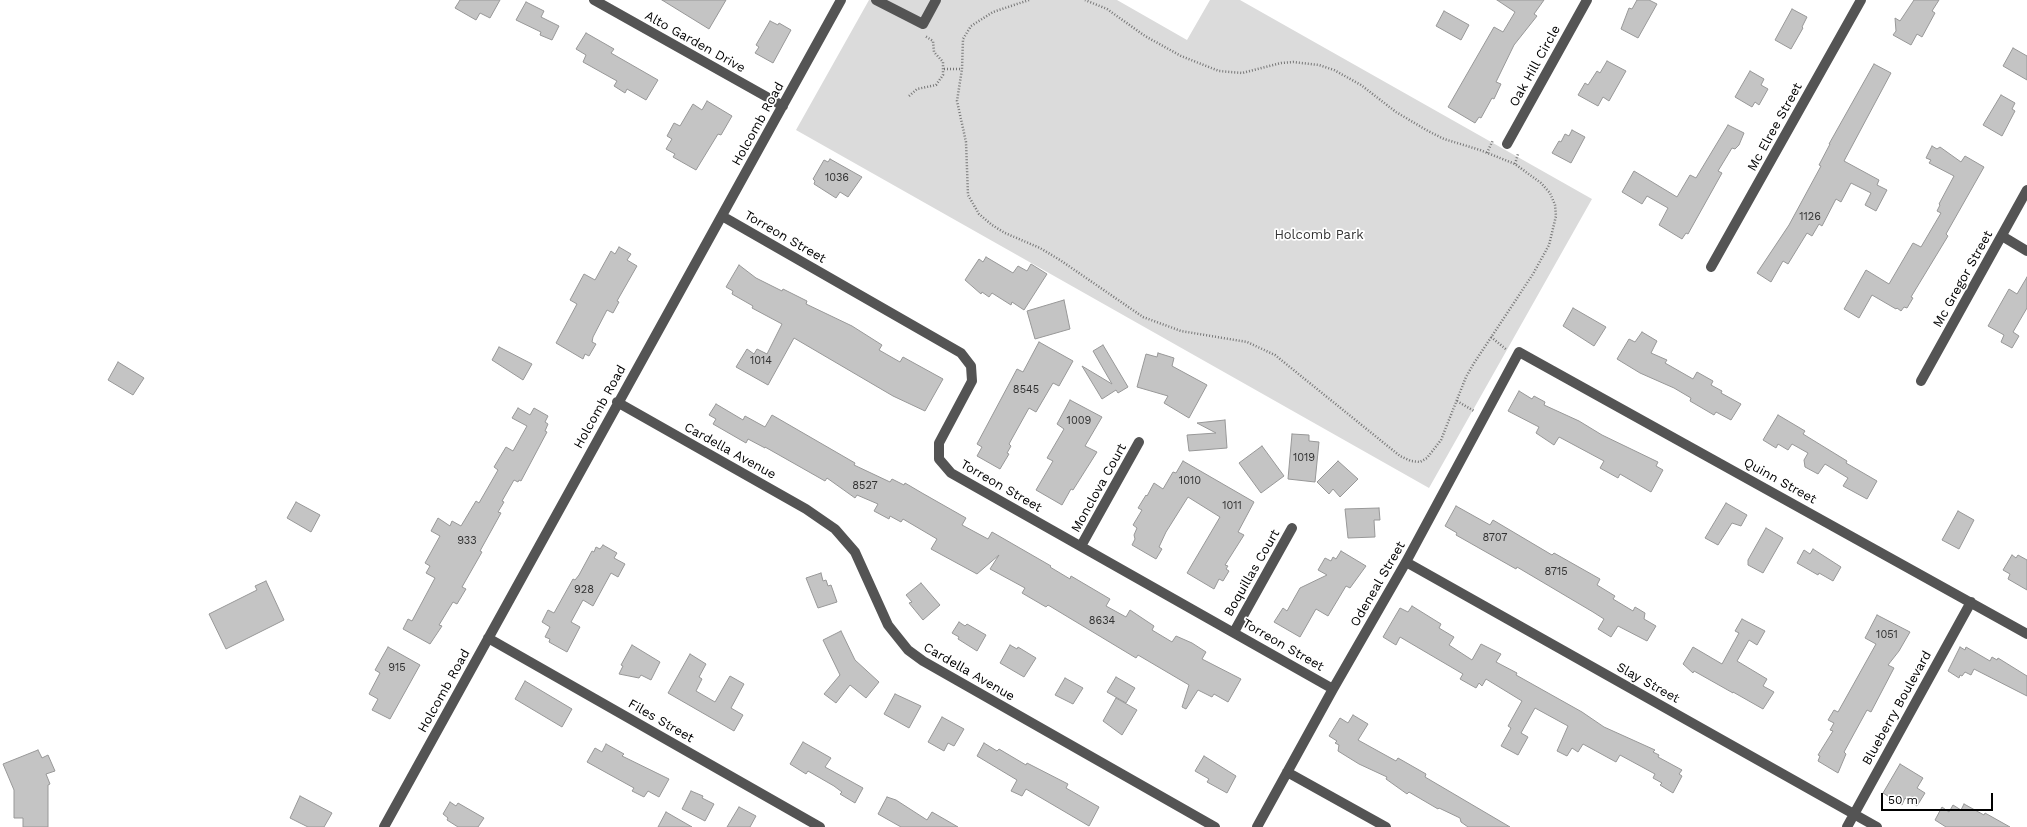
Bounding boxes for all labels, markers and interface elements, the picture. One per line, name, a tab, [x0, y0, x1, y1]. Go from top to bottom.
street label: Alto Garden Drive	[642, 8, 748, 76]
street label: Oak Hill Circle	[1506, 23, 1564, 109]
street label: Holcomb Road	[729, 80, 787, 168]
street label: Mc Elree Street	[1744, 80, 1806, 174]
house number: 1036	[825, 171, 849, 185]
street label: Torreon Street	[741, 207, 829, 267]
house number: 1126	[1799, 210, 1821, 224]
park label: Holcomb Park	[1274, 227, 1364, 243]
street label: Mc Gregor Street	[1930, 228, 1996, 330]
house number: 1014	[750, 354, 772, 368]
street label: Holcomb Road	[571, 363, 629, 451]
house number: 8545	[1013, 383, 1039, 397]
house number: 1009	[1067, 414, 1091, 428]
street label: Cardella Avenue	[681, 419, 779, 483]
street label: Monclova Court	[1068, 441, 1130, 535]
house number: 1019	[1293, 451, 1315, 465]
street label: Quinn Street	[1741, 455, 1819, 507]
street label: Torreon Street	[957, 456, 1045, 516]
house number: 1010	[1179, 474, 1201, 488]
house number: 8527	[852, 479, 878, 493]
house number: 1011	[1222, 499, 1242, 513]
street label: Boquillas Court	[1221, 527, 1283, 619]
house number: 8707	[1482, 531, 1508, 545]
house number: 933	[457, 534, 477, 548]
street label: Odeneal Street	[1347, 539, 1409, 629]
house number: 8715	[1544, 565, 1568, 579]
house number: 928	[574, 583, 594, 597]
house number: 8634	[1089, 614, 1115, 628]
street label: Torreon Street	[1239, 615, 1327, 675]
house number: 1051	[1876, 628, 1898, 642]
street label: Cardella Avenue	[921, 640, 1017, 704]
street label: Holcomb Road	[415, 647, 473, 735]
street label: Blueberry Boulevard	[1859, 648, 1935, 768]
street label: Slay Street	[1614, 659, 1682, 707]
house number: 915	[388, 661, 406, 675]
street label: Files Street	[625, 696, 697, 746]
scale bar	[1883, 785, 1995, 811]
text: 50 m	[1888, 793, 1918, 807]

